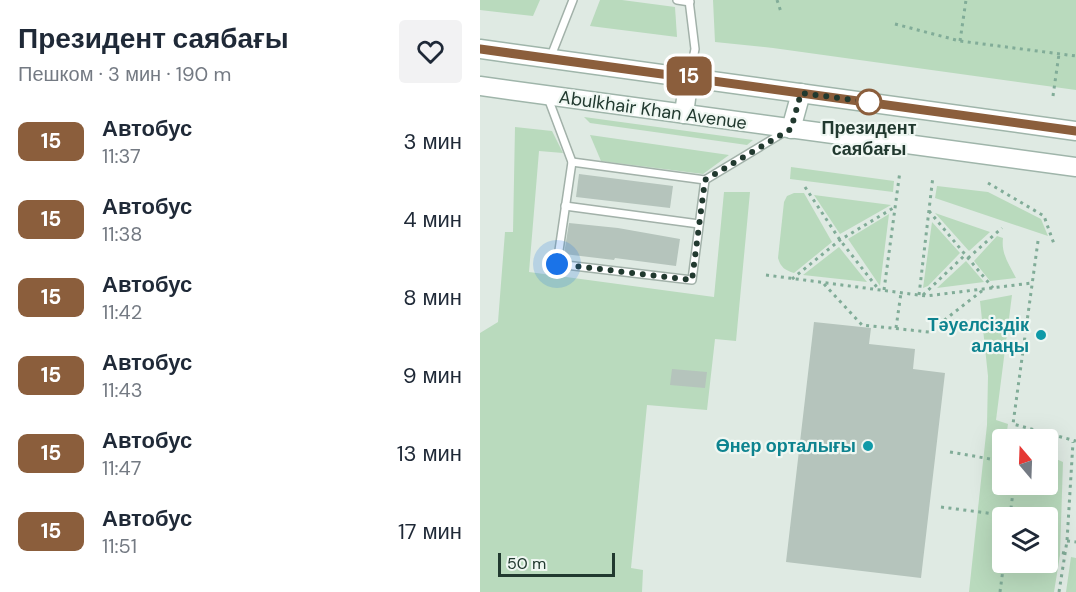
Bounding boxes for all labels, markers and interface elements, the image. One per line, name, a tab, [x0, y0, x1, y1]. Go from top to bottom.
text: Президент саябағы	[18, 20, 289, 57]
button: heart	[399, 20, 462, 83]
line badge: 15	[662, 56, 716, 96]
text: Пешком · 3 мин · 190 m	[18, 61, 231, 87]
text: 15	[679, 62, 699, 90]
street label: Abulkhair Khan Avenue	[558, 85, 748, 135]
marker: Президент саябағы	[856, 89, 882, 115]
text: Автобус	[102, 114, 192, 143]
place label: Президент саябағы	[821, 116, 917, 161]
text: 15	[41, 127, 61, 155]
text: 3 мин	[404, 127, 462, 156]
text: 11:37	[102, 143, 141, 169]
text: Автобус	[102, 192, 192, 221]
text: 15	[41, 205, 61, 233]
text: 4 мин	[403, 205, 462, 234]
text: 11:38	[102, 221, 143, 247]
your location	[542, 249, 572, 279]
text: Автобус	[102, 270, 192, 299]
text: 15	[41, 283, 61, 311]
text: 8 мин	[403, 283, 462, 312]
text: 11:42	[102, 299, 142, 325]
place label: Тәуелсіздік алаңы	[928, 313, 1030, 358]
marker: Тәуелсіздік алаңы	[1034, 328, 1048, 342]
text: Автобус	[102, 348, 192, 377]
text: 15	[41, 361, 61, 389]
text: 9 мин	[403, 361, 462, 390]
text: 11:43	[102, 377, 142, 403]
text: Автобус	[102, 426, 192, 455]
north arrow	[992, 429, 1058, 495]
map controls	[992, 429, 1058, 573]
place label: Өнер орталығы	[716, 434, 856, 458]
text: 15	[41, 439, 61, 467]
text: 13 мин	[397, 439, 462, 468]
marker: Өнер орталығы	[861, 439, 875, 453]
text: 11:47	[102, 455, 141, 481]
text: Автобус	[102, 504, 192, 533]
button: layers	[992, 507, 1058, 573]
text: 15	[41, 517, 61, 545]
text: 17 мин	[398, 517, 462, 546]
text: 11:51	[102, 533, 137, 559]
scale bar	[498, 550, 615, 578]
text: 50 m	[507, 553, 546, 574]

